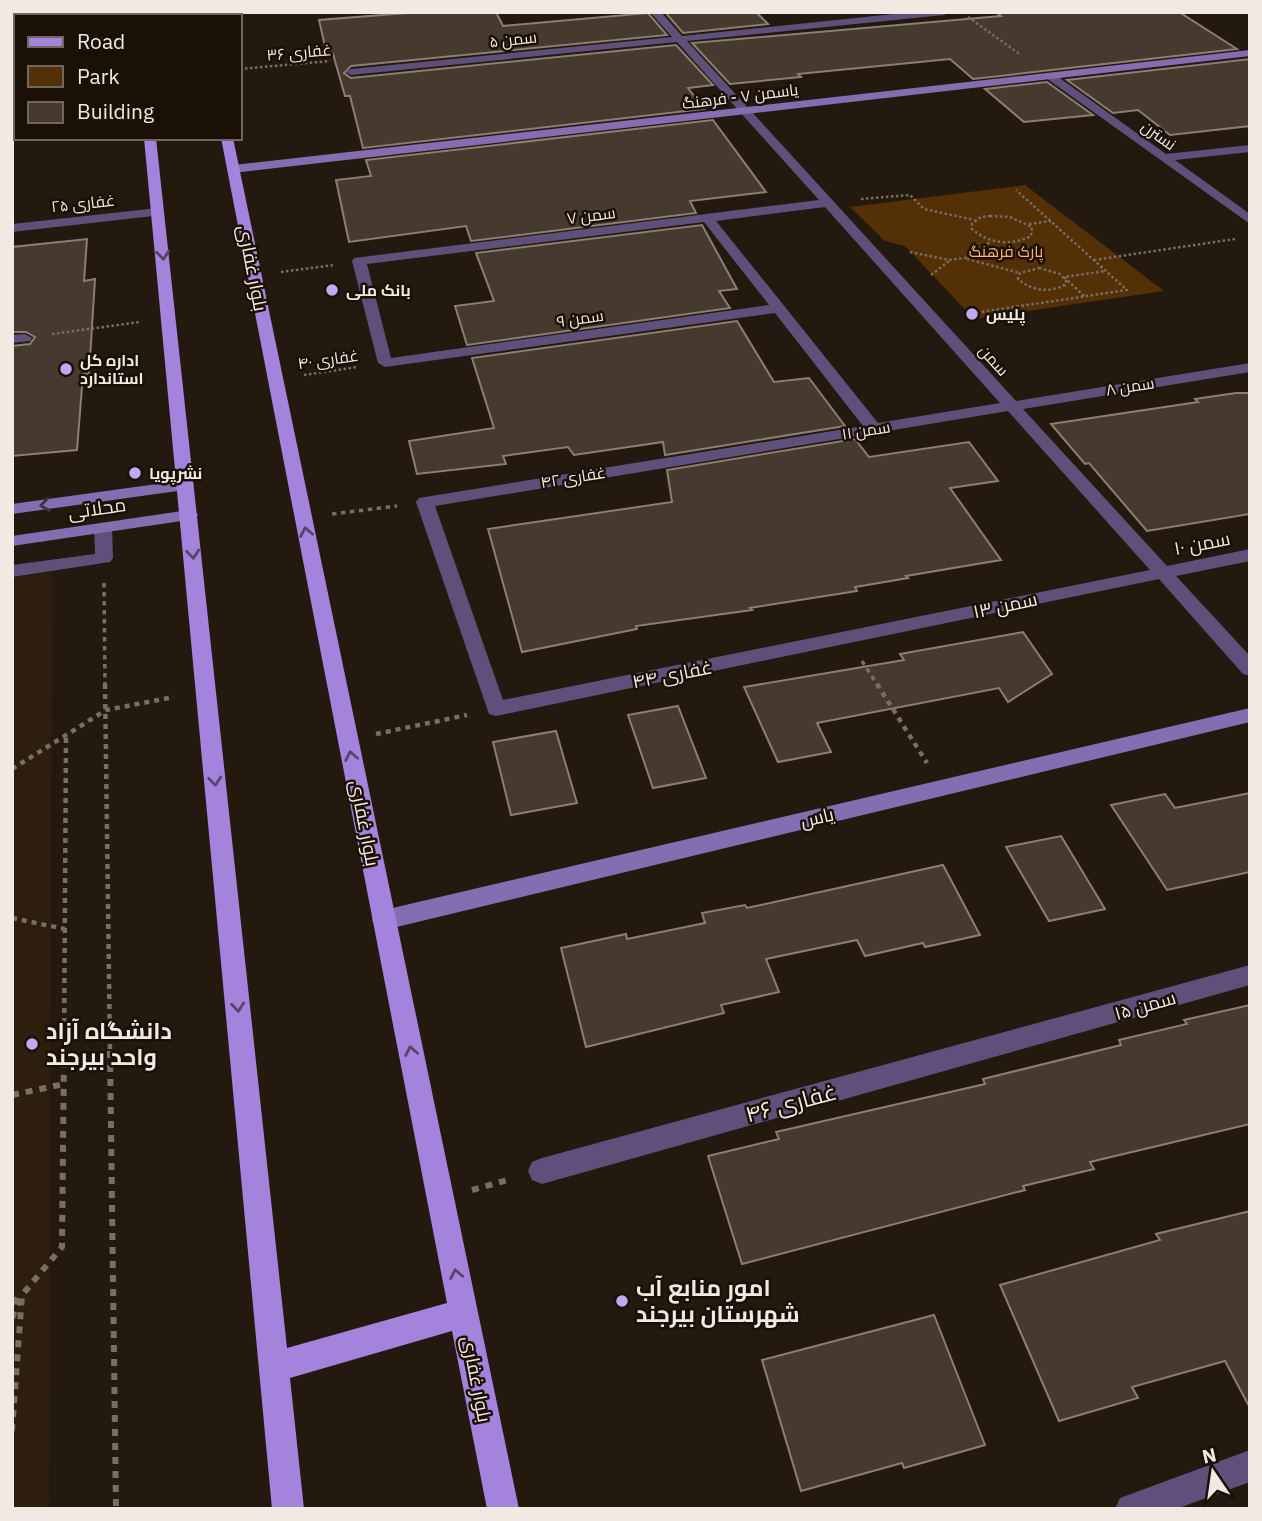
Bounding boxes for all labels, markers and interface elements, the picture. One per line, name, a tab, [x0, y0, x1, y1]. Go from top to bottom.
legend	[14, 14, 242, 140]
text: Road	[77, 27, 125, 55]
street label: سمن ۵	[488, 27, 538, 52]
street label: غفاری ۳۶	[266, 39, 332, 66]
text: Park	[77, 62, 120, 90]
street label: یاسمن ۷ - فرهنگ	[681, 79, 800, 114]
text: Building	[77, 97, 154, 125]
street label: نسترن	[1137, 116, 1180, 155]
street label: غفاری ۲۵	[50, 190, 116, 217]
street label: سمن ۷	[565, 202, 617, 229]
street label: بلوار غفاری	[233, 223, 273, 313]
park label: پارک فرهنگ	[969, 241, 1044, 263]
one-way arrow	[155, 249, 170, 261]
place label: بانک ملی	[346, 280, 411, 300]
marker: بانک ملی	[324, 282, 340, 298]
place label: پلیس	[986, 304, 1025, 326]
street label: سمن ۹	[555, 305, 605, 332]
marker: پلیس	[964, 306, 980, 322]
street label: سمن	[974, 340, 1013, 380]
street label: غفاری ۴۰	[296, 345, 360, 374]
place label: اداره کل استاندارد	[80, 350, 144, 388]
marker: اداره کل استاندارد	[58, 361, 74, 377]
street label: سمن ۸	[1104, 372, 1156, 401]
street label: سمن ۱۱	[840, 416, 892, 445]
street label: غفاری ۴۲	[539, 462, 607, 493]
place label: نشرپویا	[149, 463, 202, 485]
marker: نشرپویا	[127, 465, 143, 481]
street label: محلاتی	[66, 492, 128, 524]
one-way arrow	[39, 497, 51, 512]
street label: سمن ۱۰	[1172, 526, 1232, 560]
one-way arrow	[300, 527, 315, 539]
one-way arrow	[185, 549, 200, 560]
street label: سمن ۱۳	[971, 587, 1039, 623]
street label: غفاری ۴۴	[630, 655, 714, 693]
one-way arrow	[345, 750, 360, 762]
one-way arrow	[207, 776, 222, 787]
street label: بلوار غفاری	[345, 778, 385, 868]
street label: یاس	[798, 802, 836, 832]
street label: سمن ۱۵	[1112, 985, 1178, 1025]
one-way arrow	[230, 1001, 245, 1013]
place label: دانشگاه آزاد واحد بیرجند	[46, 1015, 172, 1071]
marker: دانشگاه آزاد واحد بیرجند	[24, 1036, 40, 1052]
one-way arrow	[404, 1045, 419, 1057]
street label: غفاری ۴۶	[742, 1075, 840, 1129]
one-way arrow	[449, 1268, 464, 1280]
place label: امور منابع آب شهرستان بیرجند	[636, 1272, 800, 1328]
marker: امور منابع آب شهرستان بیرجند	[614, 1293, 630, 1309]
street label: بلوار غفاری	[457, 1334, 497, 1424]
north arrow	[1178, 1437, 1248, 1507]
text: N	[1200, 1442, 1219, 1469]

